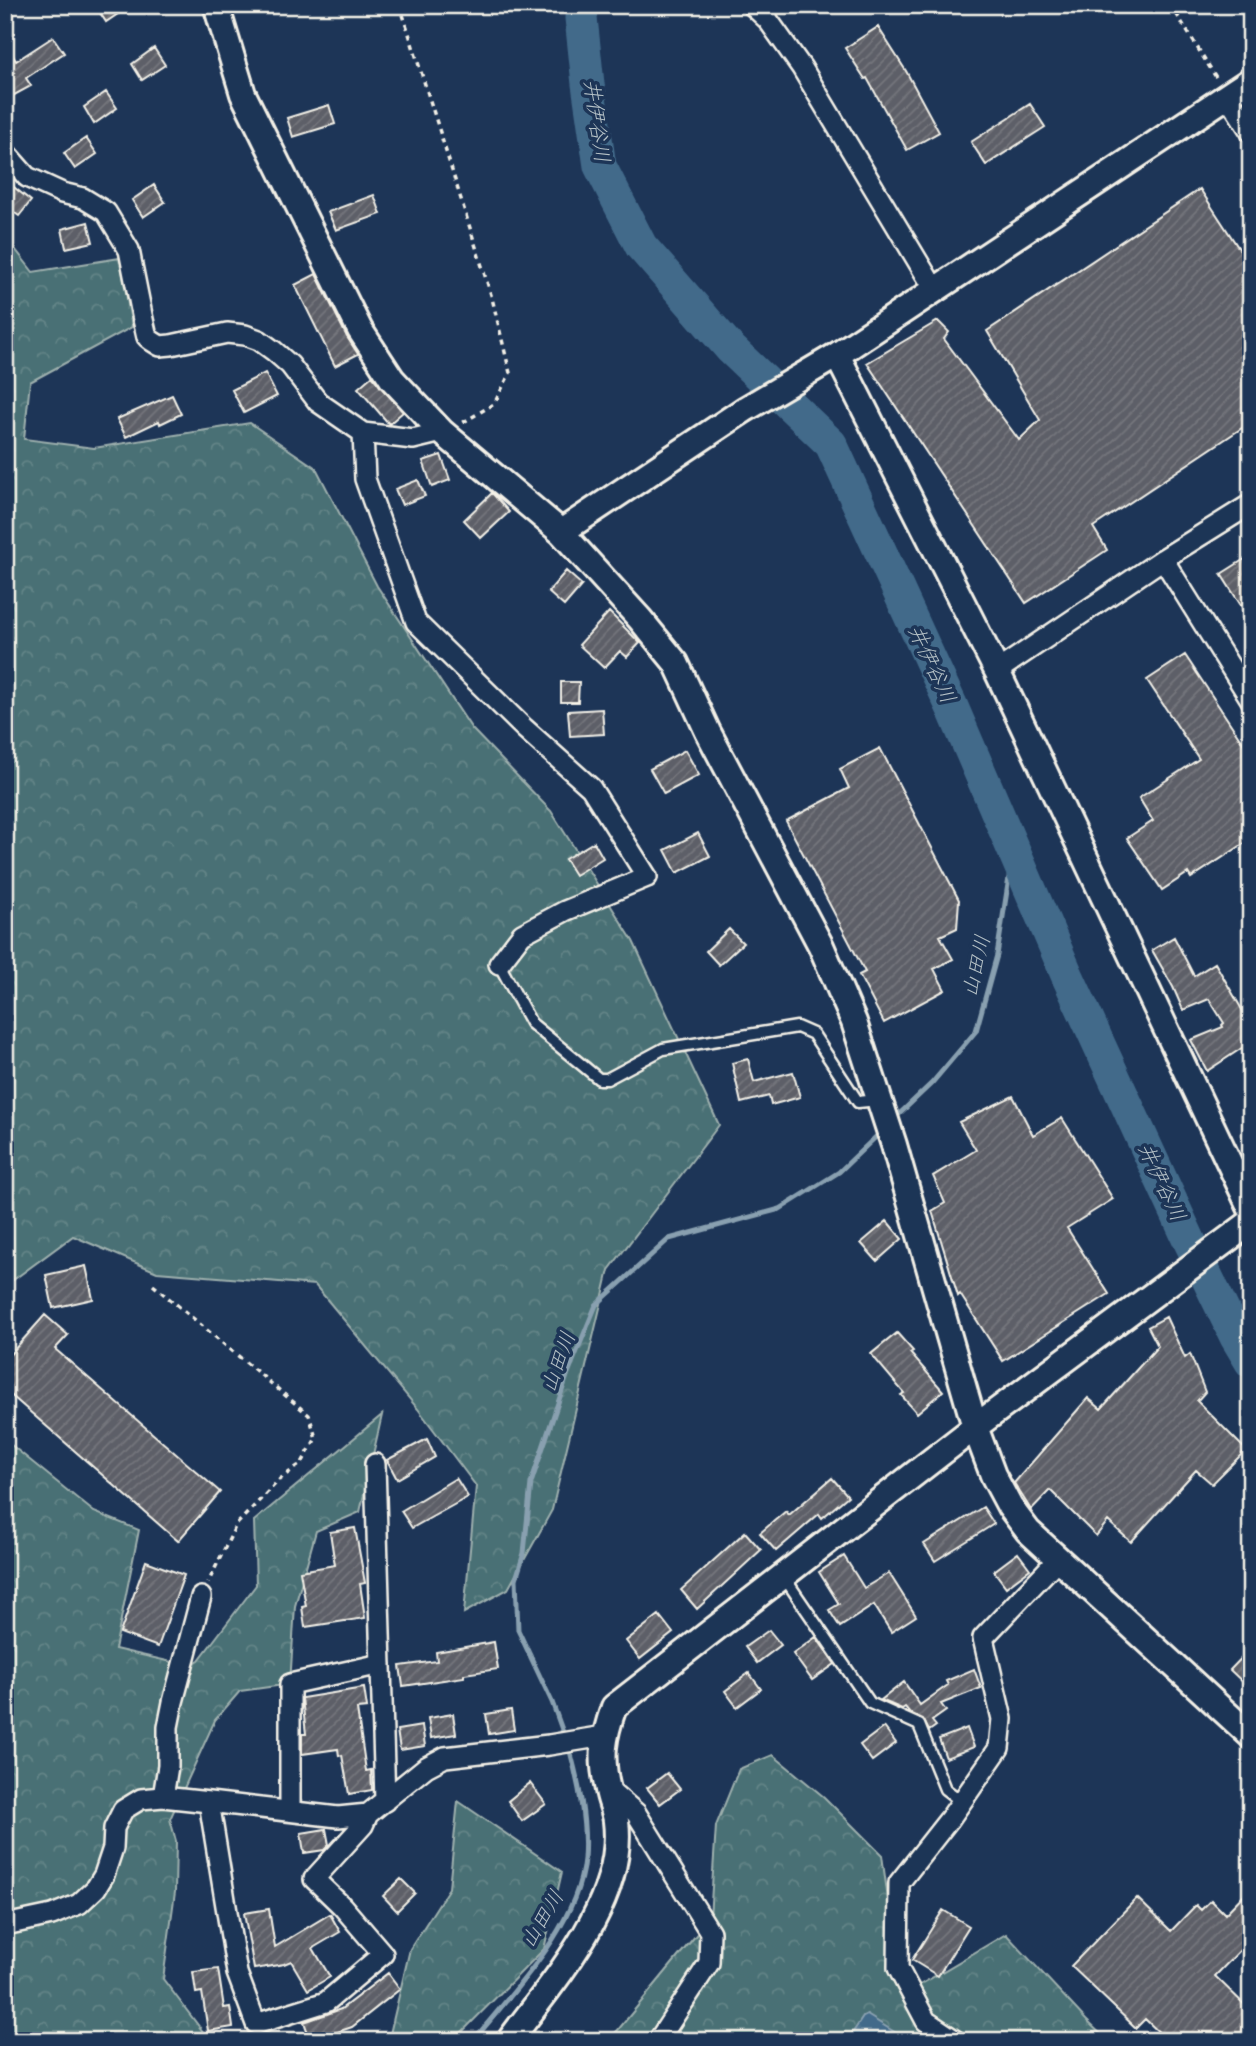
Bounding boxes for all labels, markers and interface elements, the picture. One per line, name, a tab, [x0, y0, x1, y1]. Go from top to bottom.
water label: 井伊谷川	[578, 77, 617, 164]
water label: 井伊谷川	[902, 620, 962, 708]
water label: 山田川	[955, 932, 996, 1000]
water label: 井伊谷川	[1132, 1138, 1192, 1226]
water label: 山田川	[534, 1328, 581, 1396]
water label: 山田川	[514, 1885, 569, 1953]

